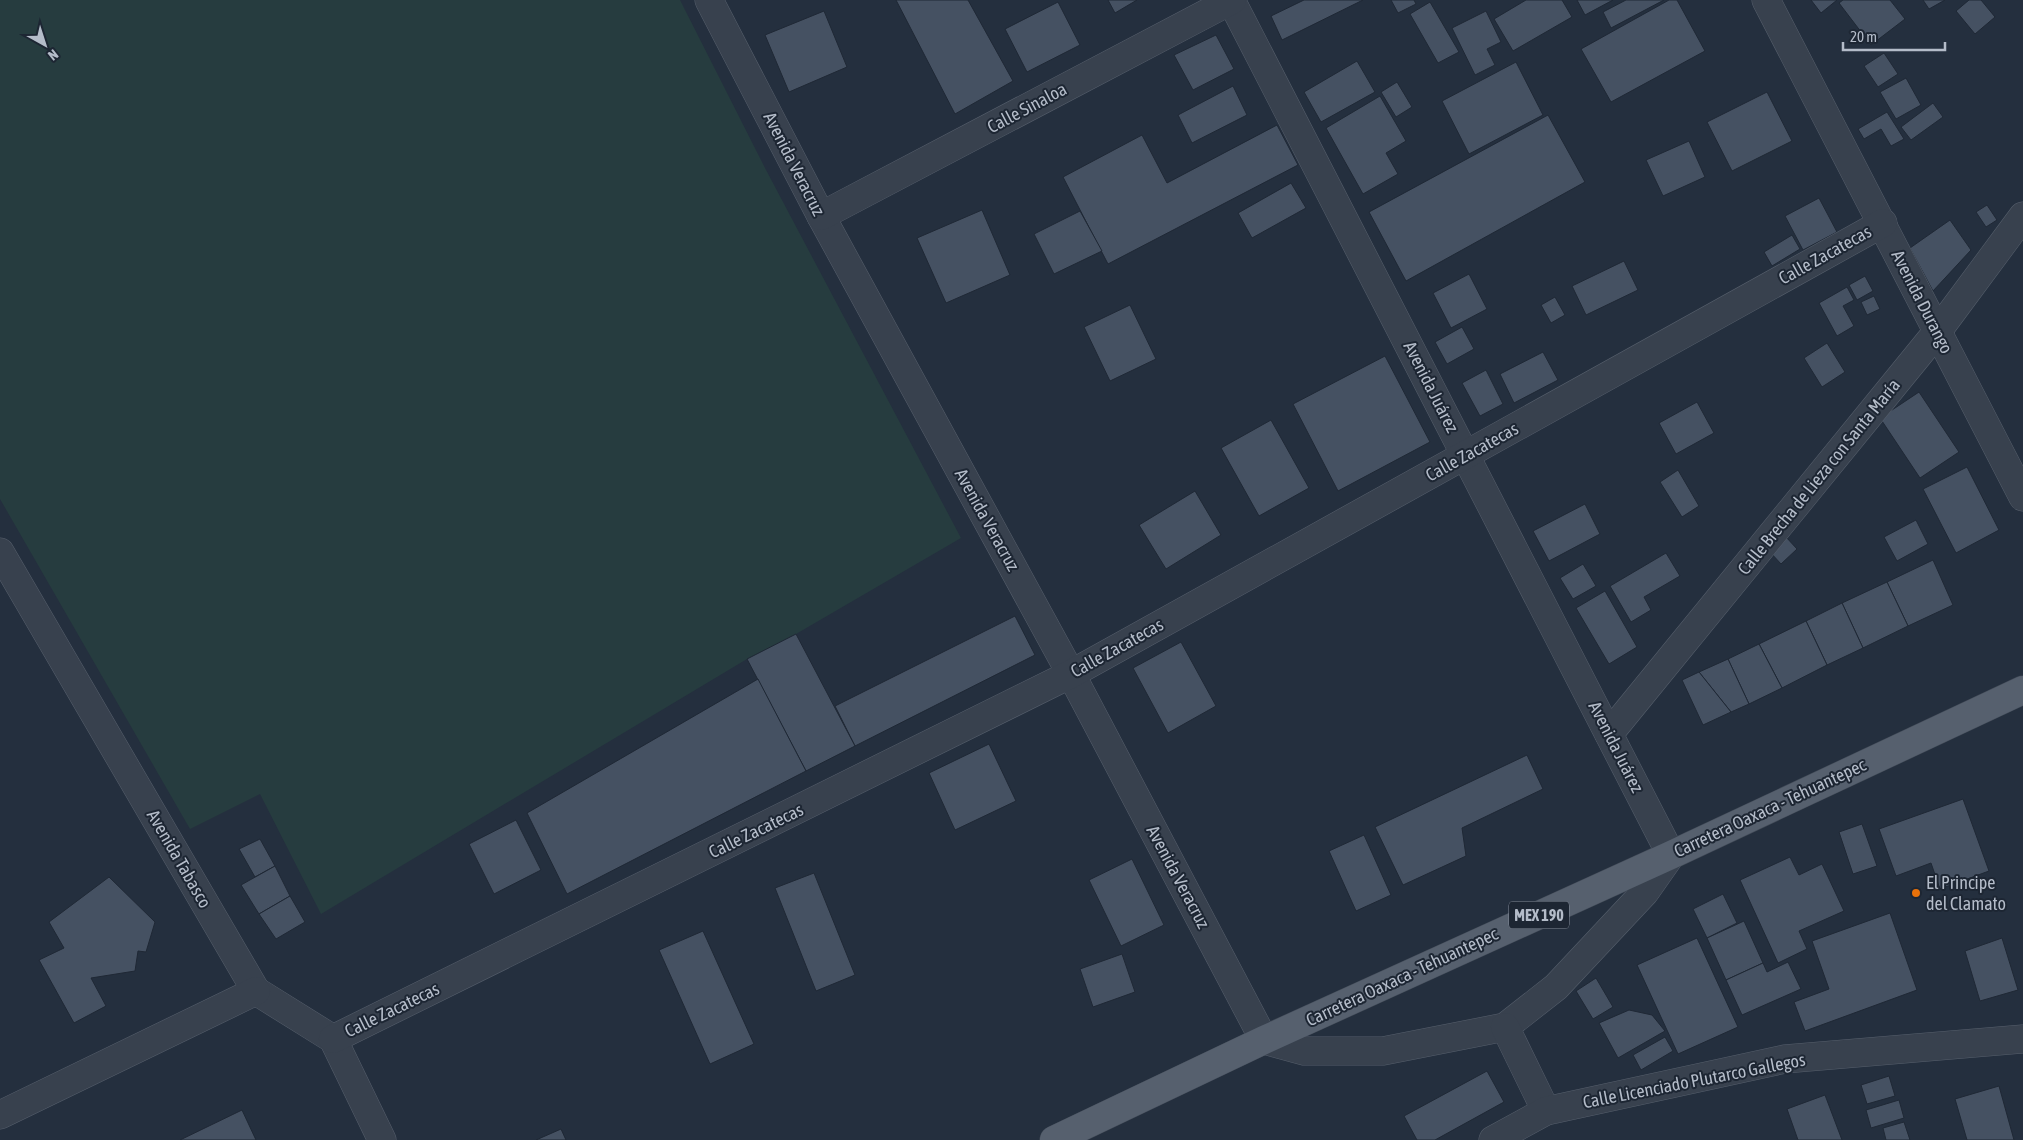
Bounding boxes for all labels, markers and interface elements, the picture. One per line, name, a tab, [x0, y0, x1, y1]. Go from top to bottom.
north arrow	[20, 20, 70, 70]
scale bar	[1843, 20, 1946, 52]
text: 20 m	[1850, 28, 1877, 45]
text: N	[45, 46, 61, 64]
street label: Calle Sinaloa	[984, 78, 1070, 137]
street label: Avenida Veracruz	[759, 108, 830, 220]
street label: Calle Zacatecas	[1775, 221, 1875, 289]
street label: Avenida Durango	[1887, 247, 1957, 357]
street label: Avenida Juárez	[1400, 338, 1464, 436]
street label: Calle Brecha de Lieza con Santa María	[1733, 375, 1904, 579]
street label: Calle Zacatecas	[1422, 418, 1522, 486]
street label: Avenida Veracruz	[951, 465, 1024, 575]
street label: Calle Zacatecas	[1067, 614, 1167, 682]
street label: Avenida Juárez	[1585, 698, 1649, 796]
street label: Carretera Oaxaca - Tehuantepec	[1671, 754, 1869, 861]
street label: Calle Zacatecas	[705, 799, 806, 862]
street label: Avenida Tabasco	[143, 806, 216, 912]
street label: Avenida Veracruz	[1143, 822, 1215, 932]
place label: El Principe del Clamato	[1926, 872, 2006, 914]
marker: El Principe del Clamato	[1910, 887, 1922, 899]
road number: MEX 190	[1509, 902, 1569, 928]
street label: Carretera Oaxaca - Tehuantepec	[1303, 923, 1501, 1030]
street label: Calle Zacatecas	[341, 978, 442, 1041]
street label: Calle Licenciado Plutarco Gallegos	[1581, 1049, 1807, 1112]

